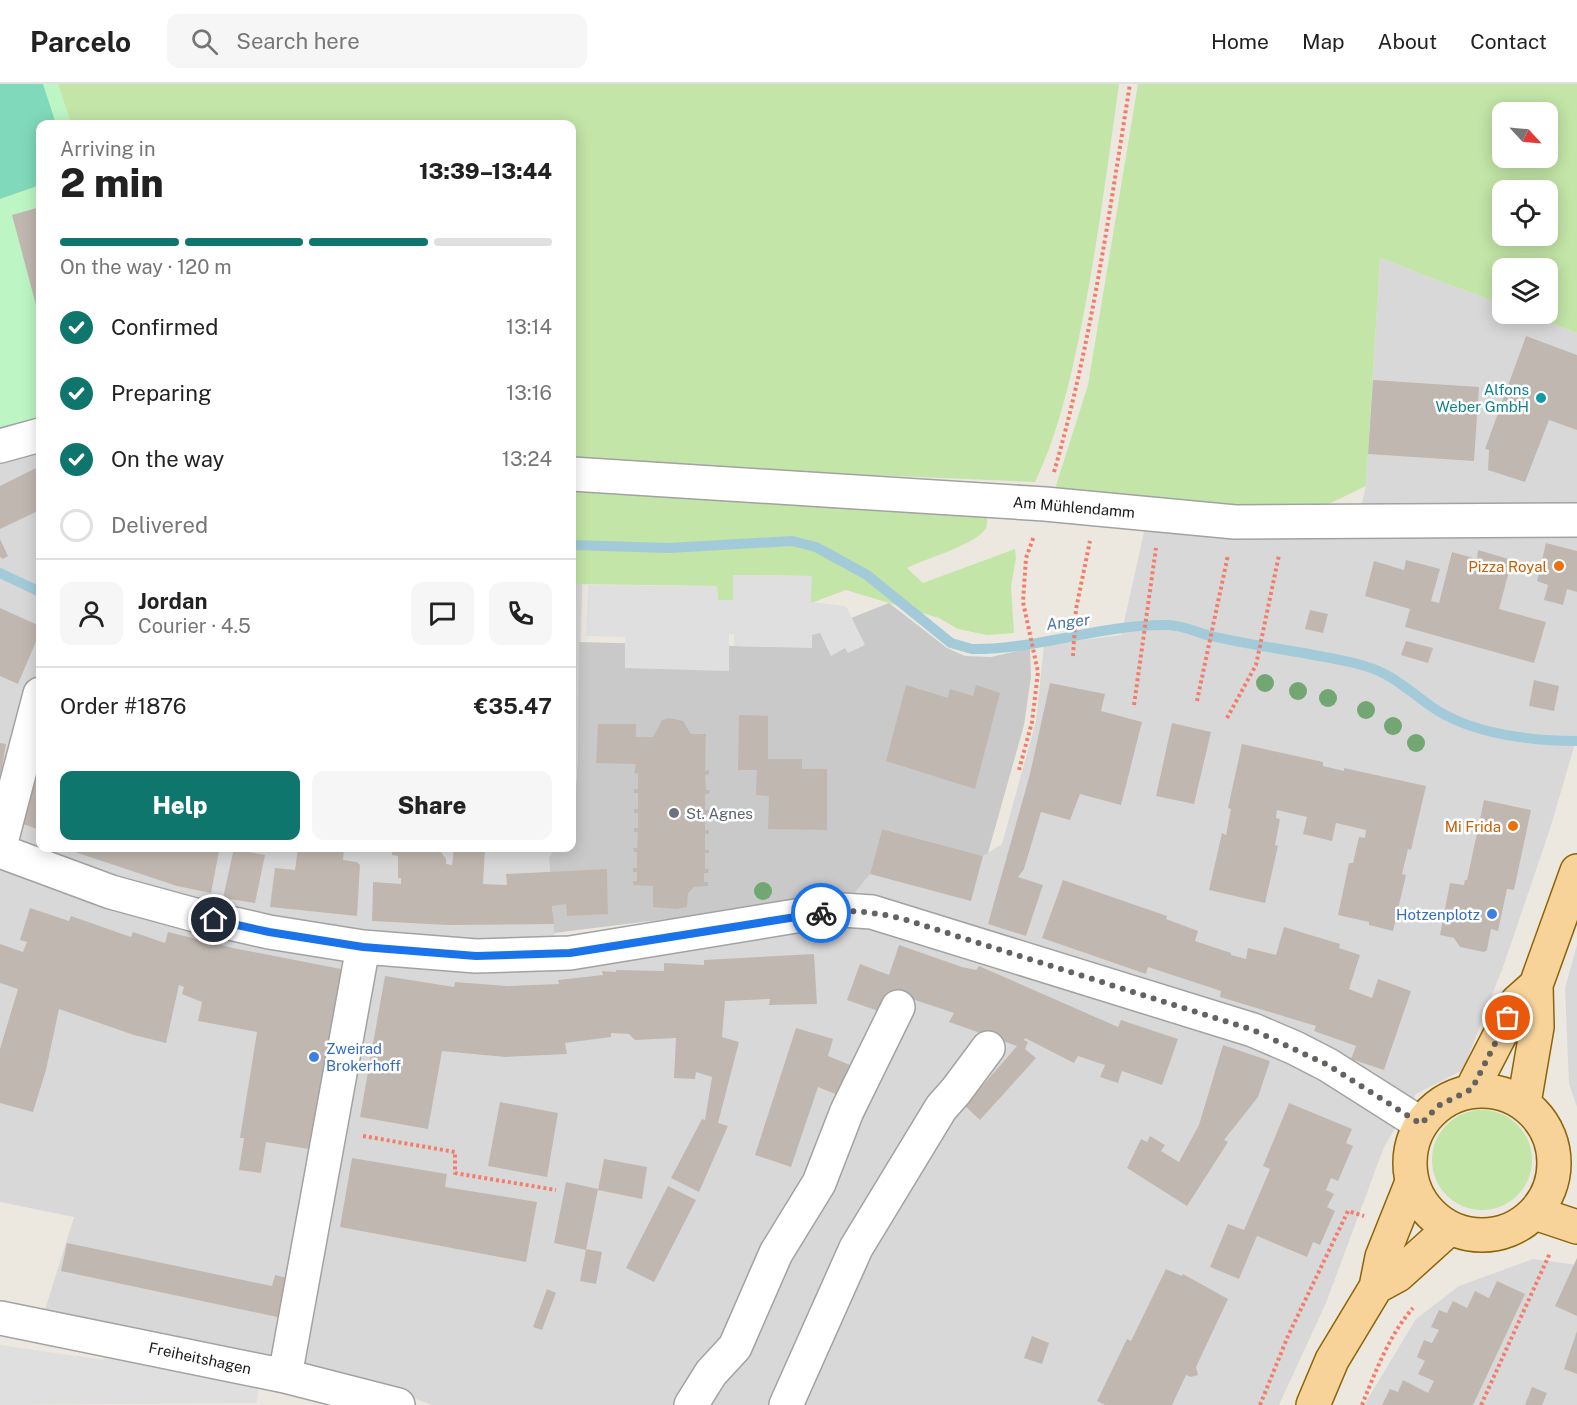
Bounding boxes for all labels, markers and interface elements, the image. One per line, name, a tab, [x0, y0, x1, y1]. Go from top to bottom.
search box	[167, 14, 587, 68]
text: Parcelo	[30, 25, 131, 58]
icon: search	[188, 25, 221, 58]
text: Search here	[236, 28, 360, 54]
text: Home	[1211, 29, 1269, 54]
text: Map	[1302, 29, 1345, 54]
text: About	[1378, 29, 1437, 54]
text: Contact	[1470, 29, 1547, 54]
north arrow	[1492, 102, 1558, 168]
map controls	[1492, 102, 1558, 324]
text: Arriving in	[60, 137, 155, 161]
text: 13:39–13:44	[419, 158, 552, 184]
text: 2 min	[60, 160, 164, 206]
button: locate	[1492, 180, 1558, 246]
text: On the way · 120 m	[60, 255, 232, 279]
button: layers	[1492, 258, 1558, 324]
icon: check	[60, 311, 93, 344]
text: Confirmed	[111, 314, 218, 340]
text: 13:14	[506, 315, 552, 339]
icon: check	[60, 377, 93, 410]
text: Preparing	[111, 380, 212, 406]
text: 13:16	[506, 381, 552, 405]
place label: Alfons Weber GmbH	[1436, 381, 1529, 415]
marker: Alfons Weber GmbH	[1534, 391, 1548, 405]
icon: check	[60, 443, 93, 476]
text: On the way	[111, 446, 224, 472]
text: 13:24	[502, 447, 552, 471]
street label: Am Mühlendamm	[1012, 493, 1136, 521]
text: Delivered	[111, 512, 208, 538]
place label: Pizza Royal	[1468, 558, 1547, 575]
marker: Pizza Royal	[1552, 559, 1566, 573]
button: person	[60, 582, 123, 645]
button: chat	[411, 582, 474, 645]
button: phone	[489, 582, 552, 645]
text: Jordan	[138, 588, 207, 614]
water label: Anger	[1045, 610, 1092, 634]
text: Courier · 4.5	[138, 614, 251, 638]
text: Order #1876	[60, 693, 187, 719]
text: €35.47	[474, 693, 552, 719]
button: Help	[60, 771, 300, 840]
button: Share	[312, 771, 552, 840]
place label: St. Agnes	[686, 805, 753, 822]
marker: St. Agnes	[667, 806, 681, 820]
place label: Mi Frida	[1445, 818, 1501, 835]
marker: Mi Frida	[1506, 819, 1520, 833]
courier	[791, 883, 851, 943]
pin	[188, 894, 239, 945]
icon: bike	[805, 897, 838, 930]
icon: home	[197, 903, 230, 936]
place label: Hotzenplotz	[1396, 906, 1480, 923]
marker: Hotzenplotz	[1485, 907, 1499, 921]
pin	[1482, 992, 1533, 1043]
icon: bag	[1491, 1001, 1524, 1034]
place label: Zweirad Brokerhoff	[326, 1040, 401, 1074]
marker: Zweirad Brokerhoff	[307, 1050, 321, 1064]
street label: Freiheitshagen	[147, 1339, 253, 1377]

